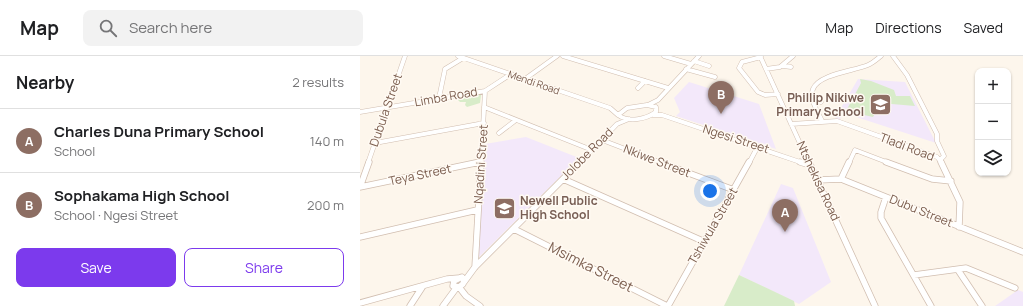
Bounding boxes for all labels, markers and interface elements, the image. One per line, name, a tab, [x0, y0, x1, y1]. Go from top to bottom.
search box	[83, 10, 363, 46]
text: Map	[20, 15, 59, 41]
icon: search	[97, 17, 119, 39]
text: Search here	[129, 17, 212, 38]
text: Map	[825, 18, 853, 37]
text: Directions	[875, 18, 942, 37]
text: Saved	[964, 18, 1003, 37]
street label: Mendi Road	[506, 67, 562, 97]
map controls	[975, 68, 1011, 176]
button: +	[975, 68, 1011, 104]
text: Nearby	[16, 71, 74, 94]
street label: Dubula Street	[365, 71, 406, 149]
text: 2 results	[292, 73, 344, 91]
pin: B	[708, 81, 734, 114]
street label: Limba Road	[413, 83, 479, 110]
place label: Phillip Nikiwe Primary School	[776, 89, 864, 120]
school or university icon: Phillip Nikiwe Primary School	[867, 92, 893, 118]
button: −	[975, 104, 1011, 140]
street label: Ngesi Street	[701, 120, 772, 157]
text: Charles Duna Primary School	[54, 121, 264, 142]
street label: Nqadini Street	[469, 124, 492, 204]
street label: Jolobe Road	[557, 124, 617, 184]
street label: Tladi Road	[877, 128, 937, 165]
text: A	[25, 132, 33, 150]
text: 140 m	[310, 132, 344, 150]
street label: Ntshekisa Road	[793, 138, 844, 223]
street label: Nkiwe Street	[621, 140, 693, 181]
button: layers	[975, 140, 1011, 176]
text: School	[54, 142, 95, 160]
street label: Teya Street	[387, 160, 453, 189]
your location	[700, 181, 720, 201]
street label: Tshiwula Street	[684, 184, 742, 267]
text: Sophakama High School	[54, 185, 230, 206]
street label: Dubu Street	[887, 190, 956, 231]
place label: Newell Public High School	[520, 192, 598, 223]
school or university icon: Newell Public High School	[492, 195, 518, 221]
text: B	[25, 196, 33, 214]
text: 200 m	[307, 196, 344, 214]
pin: A	[772, 199, 798, 232]
text: School · Ngesi Street	[54, 206, 178, 224]
street label: Msimka Street	[546, 237, 637, 296]
button: Save	[16, 248, 176, 287]
button: Share	[184, 248, 344, 287]

